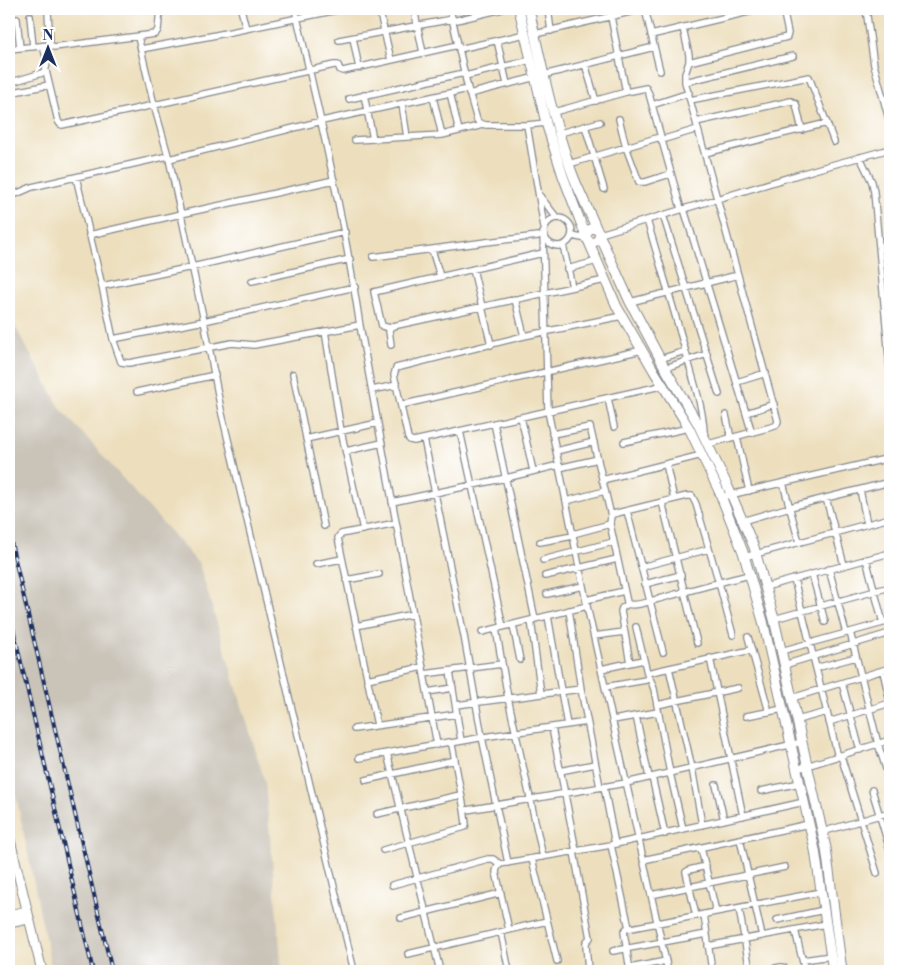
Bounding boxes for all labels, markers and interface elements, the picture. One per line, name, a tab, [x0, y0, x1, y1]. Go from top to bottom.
north arrow	[22, 22, 72, 72]
text: N	[42, 27, 54, 45]

